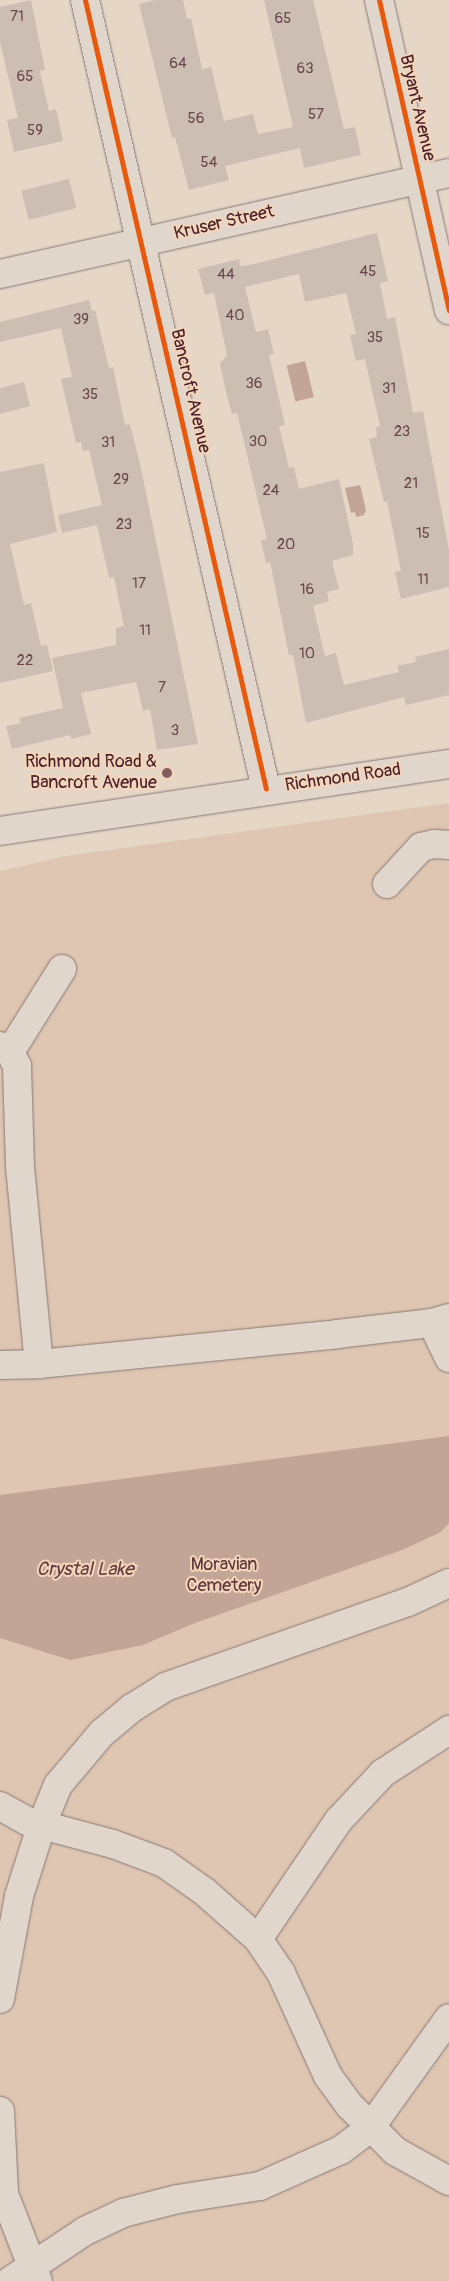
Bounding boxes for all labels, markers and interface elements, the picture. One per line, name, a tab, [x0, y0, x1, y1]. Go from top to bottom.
house number: 71	[10, 8, 24, 26]
house number: 65	[275, 10, 291, 28]
street label: Bryant Avenue	[394, 53, 440, 163]
house number: 64	[169, 55, 187, 73]
house number: 63	[296, 60, 314, 78]
house number: 65	[17, 68, 33, 86]
house number: 57	[308, 106, 324, 124]
house number: 56	[188, 110, 204, 128]
house number: 59	[27, 122, 43, 140]
house number: 54	[201, 154, 217, 172]
street label: Kruser Street	[172, 201, 276, 245]
house number: 45	[360, 263, 376, 281]
house number: 44	[217, 266, 235, 284]
house number: 40	[226, 307, 244, 325]
house number: 39	[73, 311, 89, 329]
street label: Bancroft Avenue	[165, 327, 215, 455]
house number: 35	[367, 329, 383, 347]
house number: 36	[245, 375, 263, 393]
house number: 31	[382, 380, 396, 398]
house number: 35	[82, 386, 98, 404]
house number: 23	[394, 423, 410, 441]
house number: 30	[249, 433, 267, 451]
house number: 31	[101, 434, 115, 452]
house number: 29	[113, 471, 129, 489]
house number: 21	[404, 475, 418, 493]
house number: 24	[262, 482, 280, 500]
house number: 23	[116, 516, 132, 534]
house number: 15	[416, 525, 430, 543]
house number: 20	[277, 536, 295, 554]
house number: 11	[417, 571, 429, 589]
house number: 17	[132, 575, 146, 593]
house number: 16	[300, 581, 314, 599]
house number: 11	[139, 622, 151, 640]
house number: 10	[299, 645, 315, 663]
house number: 22	[17, 652, 33, 670]
house number: 7	[158, 679, 166, 697]
house number: 3	[171, 722, 179, 740]
place label: Richmond Road & Bancroft Avenue	[25, 752, 157, 794]
street label: Richmond Road	[284, 759, 402, 797]
marker: Richmond Road & Bancroft Avenue	[161, 767, 173, 779]
park label: Moravian Cemetery	[187, 1555, 261, 1598]
water label: Crystal Lake	[36, 1559, 134, 1581]

